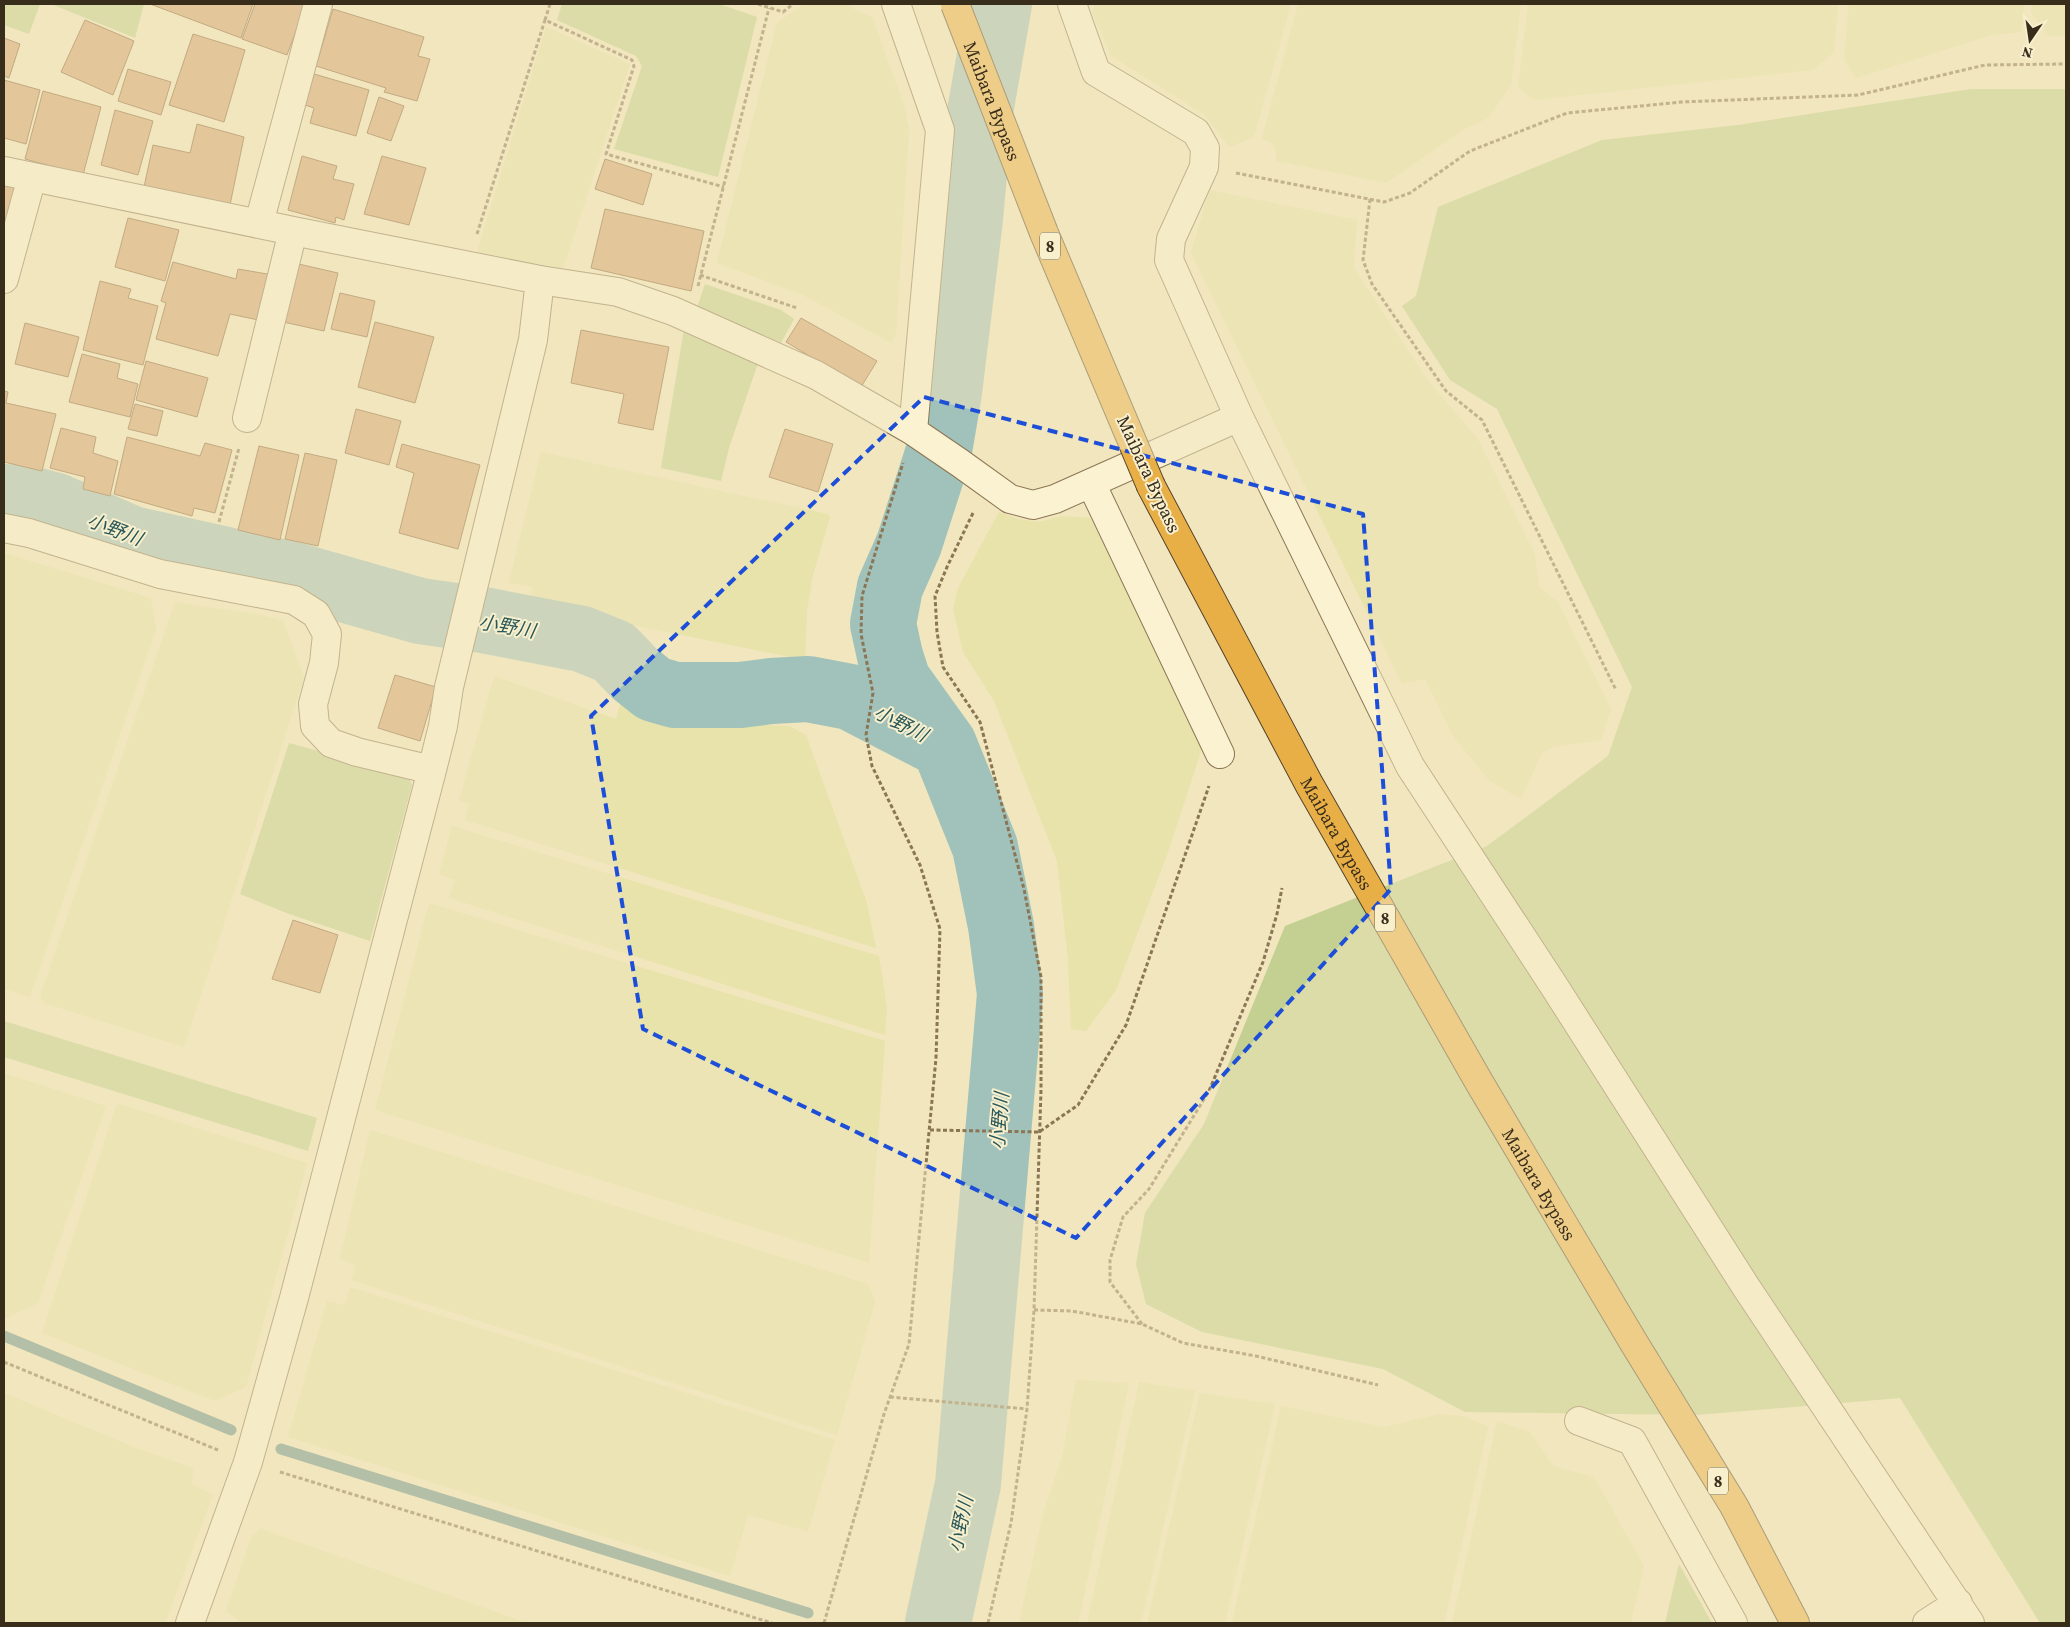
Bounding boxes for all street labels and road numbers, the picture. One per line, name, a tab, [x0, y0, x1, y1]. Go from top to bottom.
street label: Maibara Bypass	[958, 38, 1027, 165]
road number: 8	[1040, 232, 1060, 260]
street label: Maibara Bypass	[1111, 411, 1187, 537]
street label: Maibara Bypass	[1295, 772, 1379, 894]
road number: 8	[1375, 904, 1395, 931]
street label: Maibara Bypass	[1497, 1123, 1583, 1245]
road number: 8	[1708, 1468, 1728, 1494]

